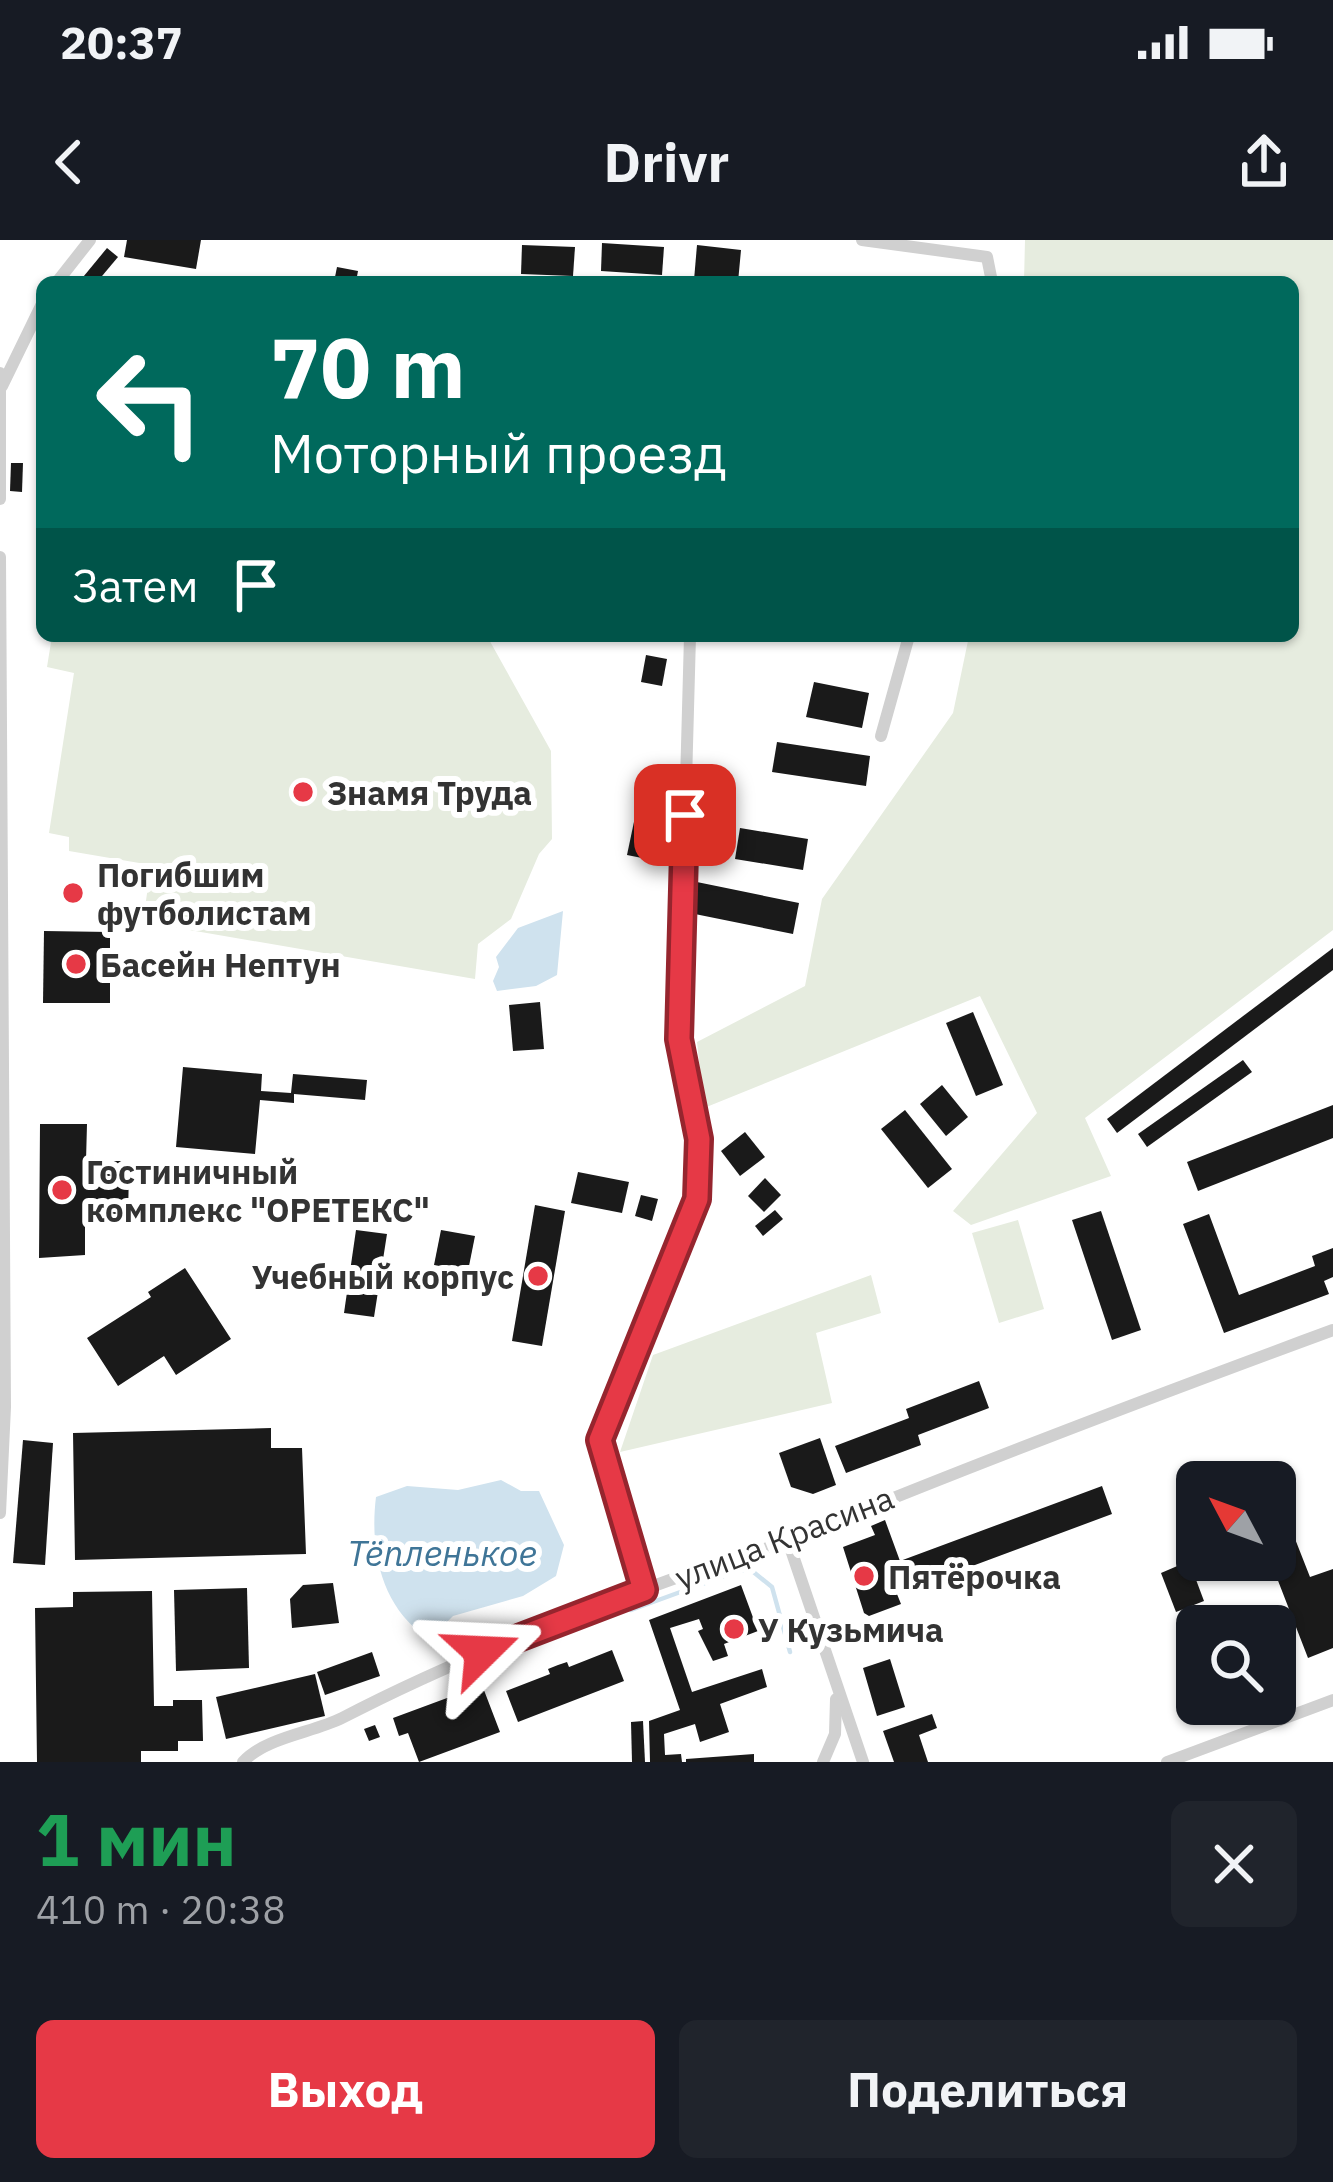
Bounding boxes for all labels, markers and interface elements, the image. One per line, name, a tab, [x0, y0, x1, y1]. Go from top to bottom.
text: 20:37	[60, 13, 183, 71]
text: Drivr	[604, 127, 729, 197]
icon: back	[36, 129, 102, 195]
icon: share	[1231, 129, 1297, 195]
text: 70 m	[270, 312, 466, 421]
icon: left	[72, 324, 228, 480]
text: Моторный проезд	[270, 418, 727, 488]
icon: arrive	[223, 552, 289, 618]
text: Затем	[72, 556, 199, 614]
pin	[634, 764, 736, 866]
place label: Знамя Труда	[327, 771, 532, 814]
marker: Знамя Труда	[290, 779, 316, 805]
icon: arrive	[652, 782, 718, 848]
place label: Погибшим футболистам	[97, 853, 312, 934]
marker: Погибшим футболистам	[60, 880, 86, 906]
place label: Басейн Нептун	[100, 943, 341, 986]
marker: Басейн Нептун	[63, 951, 89, 977]
place label: Гостиничный комплекс "ОРЕТЕКС"	[86, 1150, 430, 1231]
marker: Гостиничный комплекс "ОРЕТЕКС"	[49, 1177, 75, 1203]
place label: Учебный корпус	[252, 1255, 514, 1298]
marker: Учебный корпус	[525, 1263, 551, 1289]
north arrow	[1176, 1461, 1296, 1581]
map controls	[1176, 1461, 1296, 1725]
street label: улица Красина	[669, 1476, 899, 1598]
water label: Тёпленькое	[347, 1529, 537, 1576]
place label: Пятёрочка	[888, 1555, 1061, 1598]
marker: Пятёрочка	[851, 1563, 877, 1589]
position arrow	[419, 1589, 545, 1715]
button: search	[1176, 1605, 1296, 1725]
place label: У Кузьмича	[758, 1608, 944, 1651]
marker: У Кузьмича	[721, 1616, 747, 1642]
text: 1 мин	[36, 1792, 237, 1886]
button: close	[1171, 1801, 1297, 1927]
text: 410 m · 20:38	[36, 1884, 286, 1935]
button: Выход	[36, 2020, 655, 2158]
button: Поделиться	[679, 2020, 1297, 2158]

